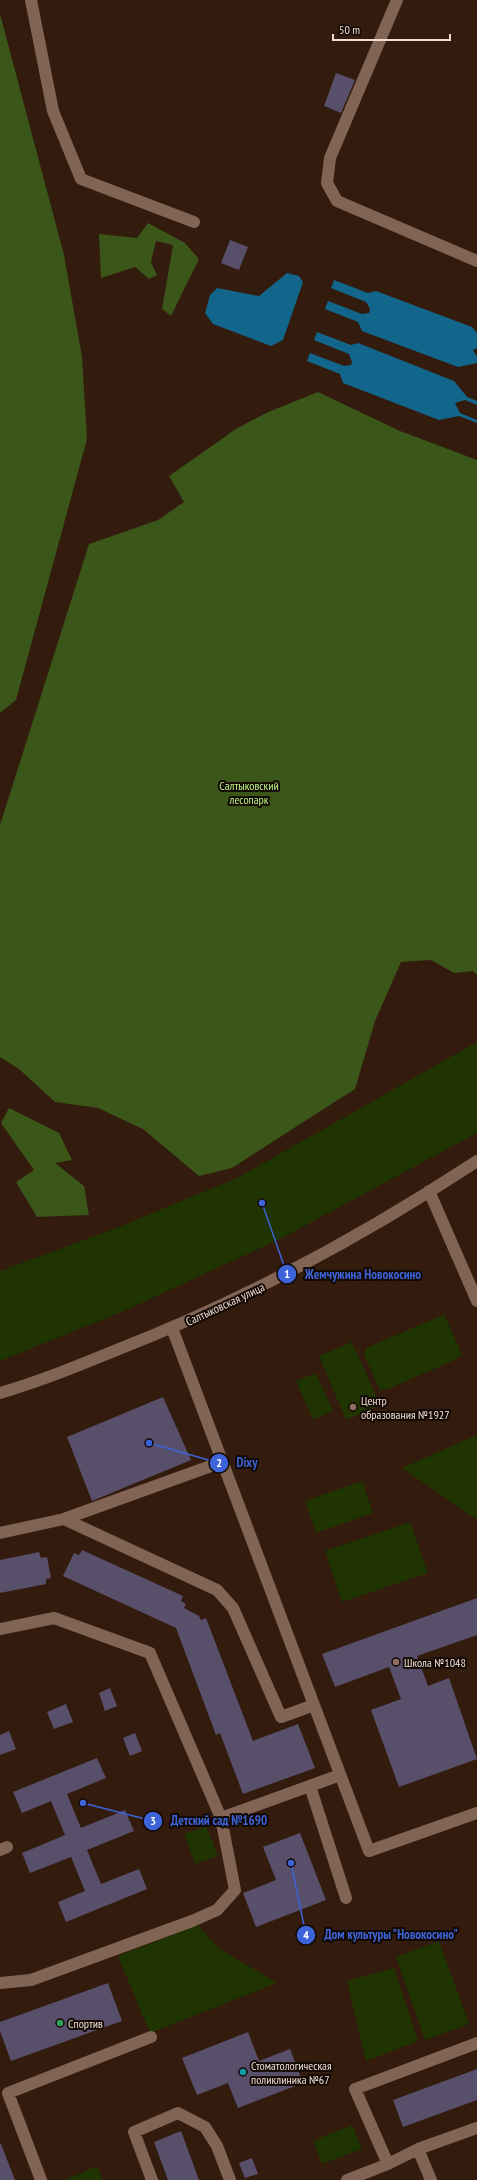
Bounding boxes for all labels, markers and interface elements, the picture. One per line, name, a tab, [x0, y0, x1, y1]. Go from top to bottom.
scale bar	[333, 16, 450, 42]
text: 50 m	[339, 22, 360, 37]
park label: Салтыковский лесопарк	[219, 778, 279, 807]
callout: Жемчужина Новокосино	[277, 1262, 429, 1287]
text: 1	[284, 1266, 290, 1281]
text: Жемчужина Новокосино	[304, 1266, 421, 1283]
street label: Салтыковская улица	[183, 1279, 267, 1329]
place label: Центр образования №1927	[361, 1393, 450, 1422]
marker: Центр образования №1927	[348, 1402, 358, 1412]
callout: Dixy	[209, 1450, 266, 1475]
text: Dixy	[236, 1454, 258, 1471]
text: 2	[216, 1455, 222, 1470]
place label: Школа №1048	[404, 1655, 466, 1670]
marker: Школа №1048	[391, 1657, 401, 1667]
callout: Детский сад №1690	[143, 1808, 275, 1833]
text: Детский сад №1690	[171, 1812, 267, 1829]
text: 3	[150, 1813, 156, 1828]
callout: Дом культуры "Новокосино"	[296, 1922, 466, 1947]
text: Дом культуры "Новокосино"	[324, 1926, 458, 1943]
text: 4	[303, 1927, 309, 1942]
place label: Спортив	[68, 2016, 103, 2031]
marker: Спортив	[55, 2018, 65, 2028]
place label: Стоматологическая поликлиника №67	[251, 2058, 332, 2087]
marker: Стоматологическая поликлиника №67	[238, 2067, 248, 2077]

